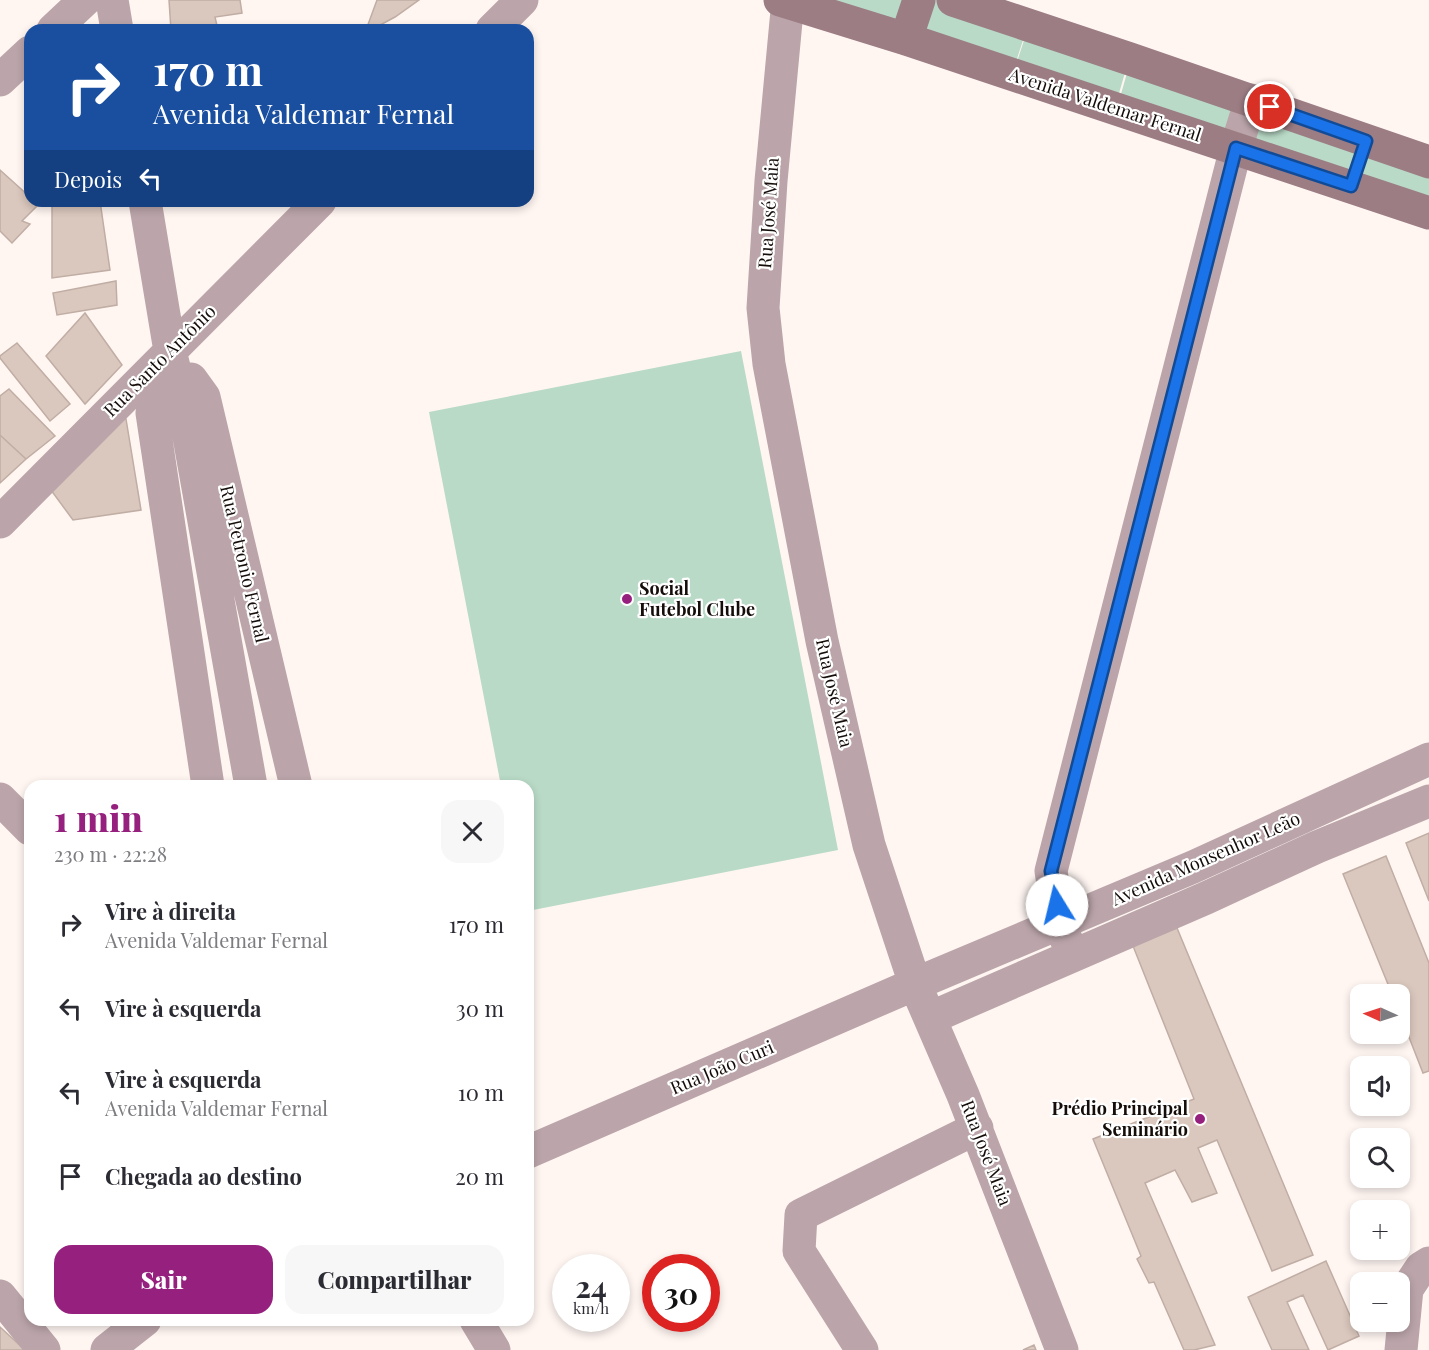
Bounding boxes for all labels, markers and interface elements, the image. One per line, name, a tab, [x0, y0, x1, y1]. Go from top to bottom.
text: 170 m	[153, 41, 263, 97]
icon: right	[54, 48, 132, 126]
street label: Avenida Valdemar Fernal	[1005, 61, 1204, 146]
pin	[1244, 81, 1295, 132]
icon: arrive	[1253, 90, 1286, 123]
text: Avenida Valdemar Fernal	[153, 95, 454, 131]
street label: Rua José Maia	[752, 157, 784, 269]
icon: left	[134, 162, 167, 195]
text: Depois	[54, 164, 122, 194]
street label: Rua Santo Antônio	[98, 299, 221, 421]
street label: Rua Petronio Fernal	[215, 483, 275, 645]
place label: Social Futebol Clube	[639, 576, 755, 621]
marker: Social Futebol Clube	[620, 592, 634, 606]
street label: Rua José Maia	[811, 636, 859, 750]
text: 1 min	[54, 793, 143, 841]
button: close	[441, 800, 504, 863]
street label: Avenida Monsenhor Leão	[1107, 806, 1304, 911]
text: 230 m · 22:28	[54, 840, 167, 867]
position arrow	[1025, 873, 1089, 937]
text: Vire à direita	[105, 896, 236, 926]
icon: right	[54, 908, 87, 941]
text: 170 m	[449, 909, 504, 939]
text: Avenida Valdemar Fernal	[105, 926, 328, 953]
north arrow	[1350, 984, 1410, 1044]
map controls	[1350, 984, 1410, 1332]
icon: left	[54, 992, 87, 1025]
text: Vire à esquerda	[105, 993, 262, 1023]
text: 30 m	[456, 993, 504, 1023]
street label: Rua João Curi	[666, 1035, 777, 1100]
button: sound	[1350, 1056, 1410, 1116]
text: Vire à esquerda	[105, 1064, 262, 1094]
icon: left	[54, 1076, 87, 1109]
text: 10 m	[458, 1077, 504, 1107]
text: Avenida Valdemar Fernal	[105, 1094, 328, 1121]
street label: Rua José Maia	[956, 1096, 1018, 1209]
place label: Prédio Principal Seminário	[1051, 1096, 1188, 1141]
marker: Prédio Principal Seminário	[1193, 1112, 1207, 1126]
button: search	[1350, 1128, 1410, 1188]
icon: arrive	[54, 1160, 87, 1193]
text: Chegada ao destino	[105, 1161, 302, 1191]
text: 20 m	[455, 1161, 504, 1191]
button: +	[1350, 1200, 1410, 1260]
button: Sair	[54, 1245, 273, 1314]
button: Compartilhar	[285, 1245, 504, 1314]
speed limit sign: 30	[642, 1254, 720, 1332]
text: 24	[575, 1266, 607, 1306]
button: −	[1350, 1272, 1410, 1332]
text: km/h	[573, 1298, 609, 1318]

